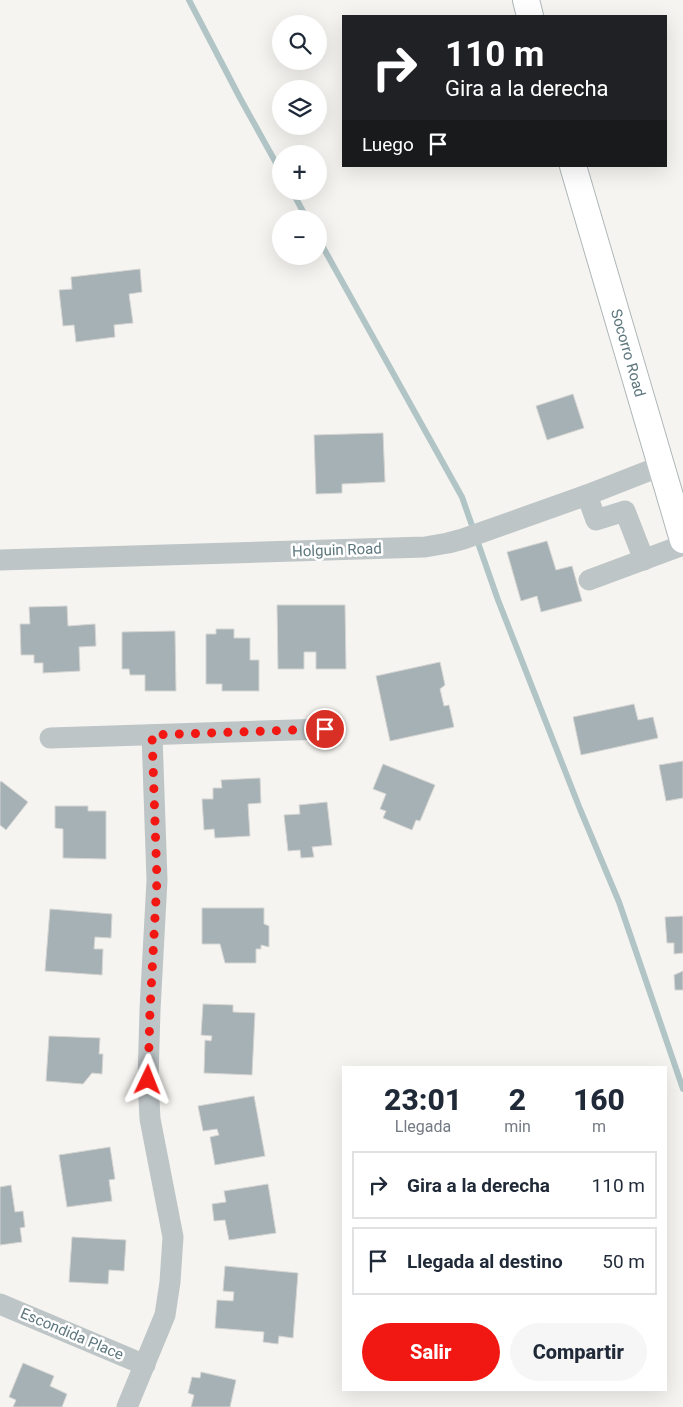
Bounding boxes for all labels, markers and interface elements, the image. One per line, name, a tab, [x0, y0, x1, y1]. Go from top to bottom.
map controls	[272, 15, 327, 265]
button: search	[272, 15, 327, 70]
text: 110 m	[445, 34, 544, 75]
icon: right	[362, 35, 427, 100]
text: Gira a la derecha	[445, 76, 609, 101]
button: layers	[272, 80, 327, 135]
icon: arrive	[424, 130, 452, 158]
text: Luego	[362, 133, 414, 156]
button: +	[272, 145, 327, 200]
button: −	[272, 210, 327, 265]
street label: Socorro Road	[607, 307, 649, 399]
street label: Holguin Road	[292, 539, 382, 561]
pin	[304, 708, 346, 750]
icon: arrive	[311, 715, 339, 743]
position arrow	[121, 1053, 173, 1105]
text: 23:01	[384, 1082, 462, 1117]
text: 2	[509, 1082, 526, 1117]
text: 160	[573, 1082, 625, 1117]
text: Llegada	[395, 1117, 451, 1136]
text: min	[504, 1117, 531, 1136]
text: m	[592, 1117, 606, 1136]
icon: right	[364, 1171, 392, 1199]
text: Gira a la derecha	[407, 1174, 550, 1197]
text: 110 m	[592, 1174, 645, 1197]
icon: arrive	[364, 1247, 392, 1275]
text: Llegada al destino	[407, 1250, 563, 1273]
text: 50 m	[602, 1250, 645, 1273]
street label: Escondida Place	[18, 1304, 126, 1364]
button: Salir	[362, 1323, 500, 1381]
button: Compartir	[510, 1323, 647, 1381]

